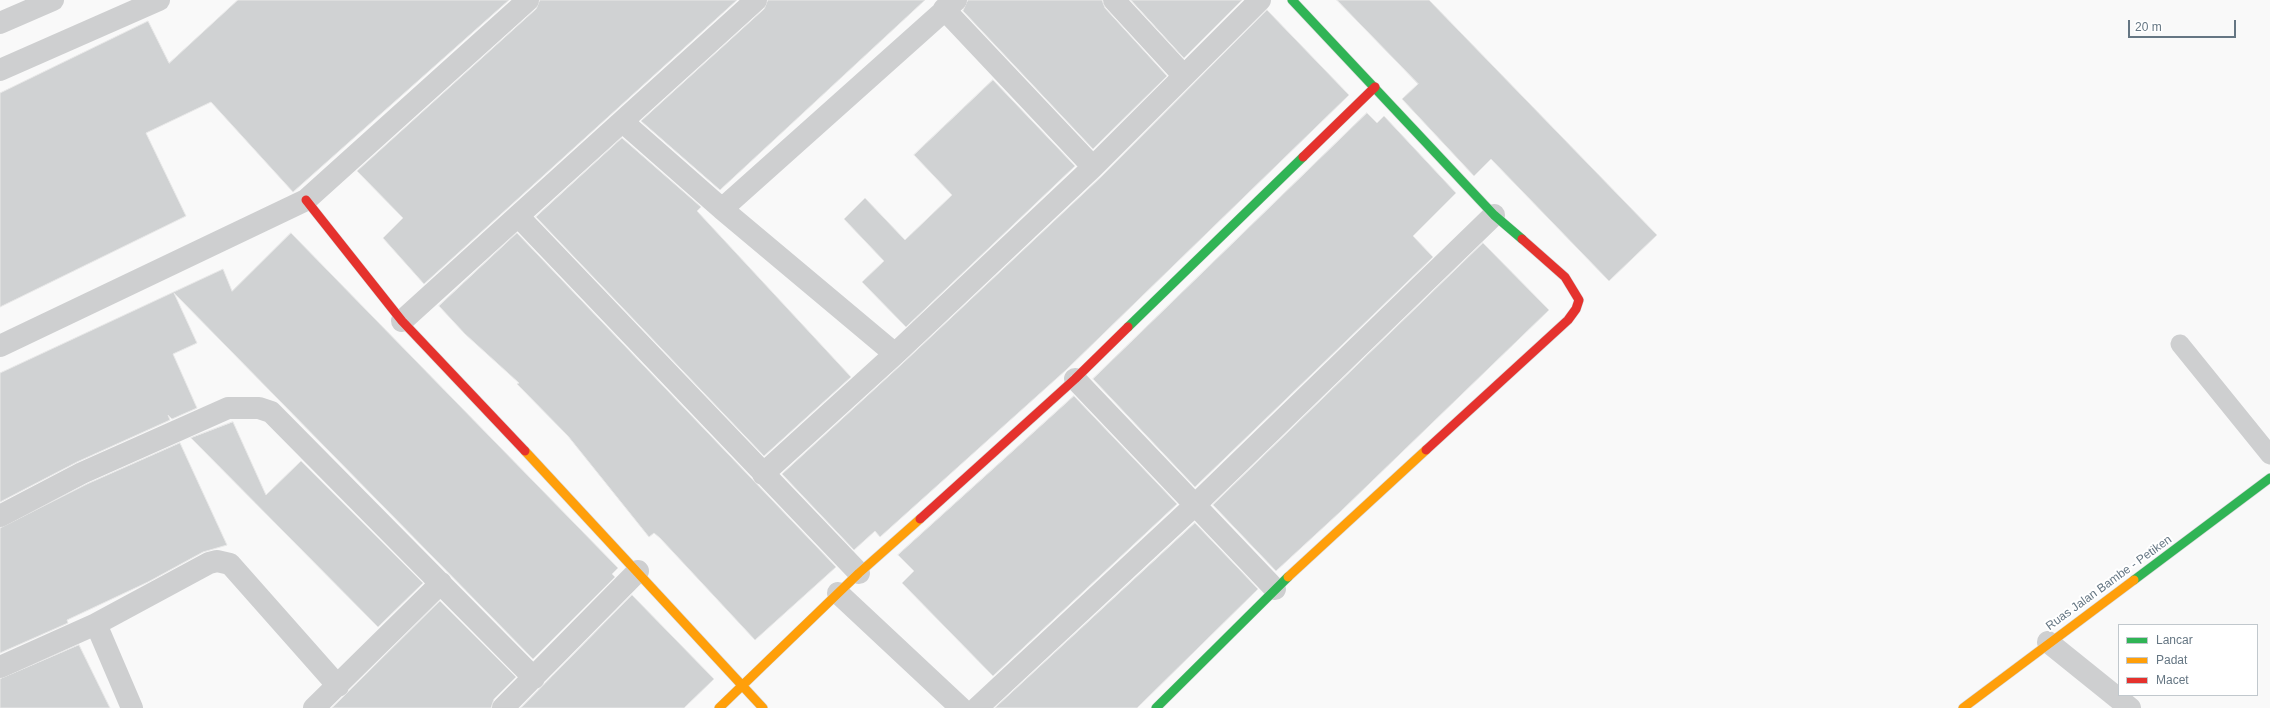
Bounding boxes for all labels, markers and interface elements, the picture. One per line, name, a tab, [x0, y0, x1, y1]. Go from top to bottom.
scale bar	[2130, 12, 2238, 38]
text: 20 m	[2135, 20, 2162, 34]
street label: Ruas Jalan Bambe - Petiken	[2043, 532, 2175, 634]
legend	[2118, 624, 2258, 696]
text: Lancar	[2156, 633, 2193, 647]
text: Padat	[2156, 653, 2187, 667]
text: Macet	[2156, 673, 2189, 687]

